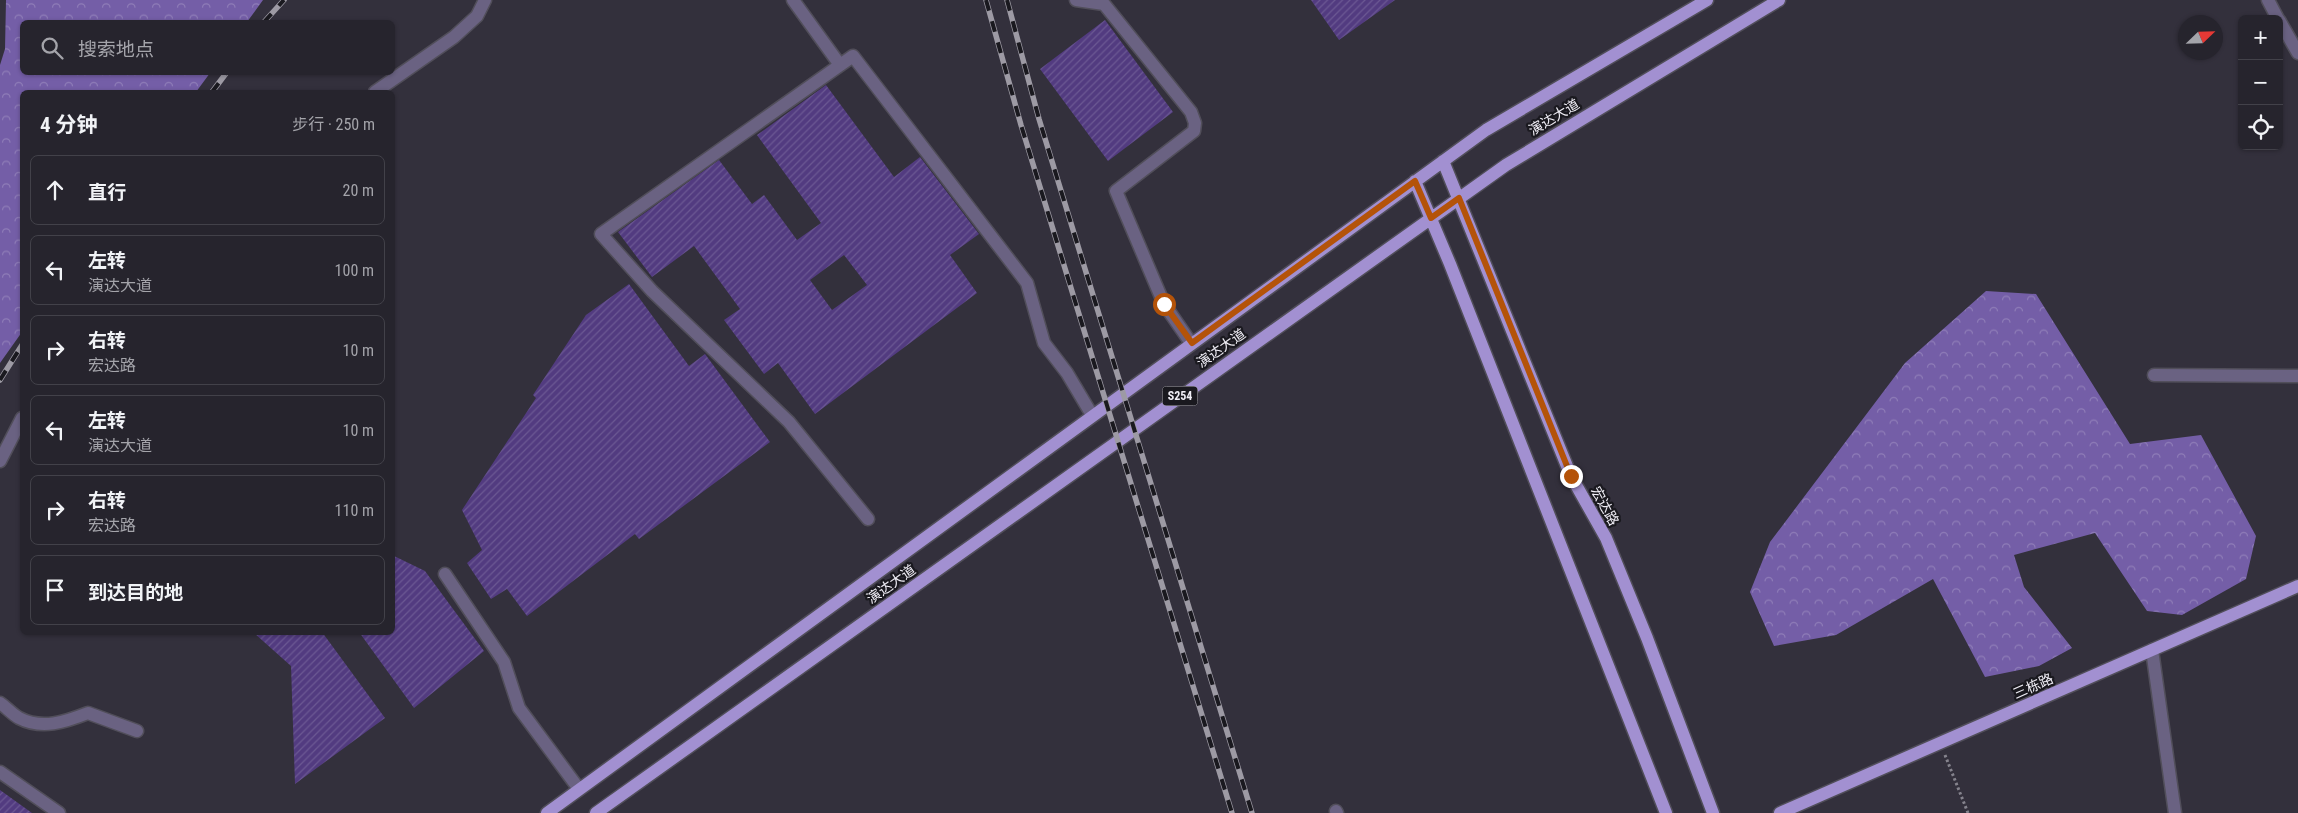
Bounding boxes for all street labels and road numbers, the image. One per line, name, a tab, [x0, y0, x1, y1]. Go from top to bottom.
street label: 演达大道	[1526, 96, 1582, 138]
street label: 演达大道	[1193, 325, 1249, 371]
road number: S254	[1162, 386, 1198, 406]
street label: 宏达路	[1588, 484, 1622, 528]
street label: 演达大道	[863, 561, 919, 607]
street label: 三栋路	[2011, 670, 2055, 702]

